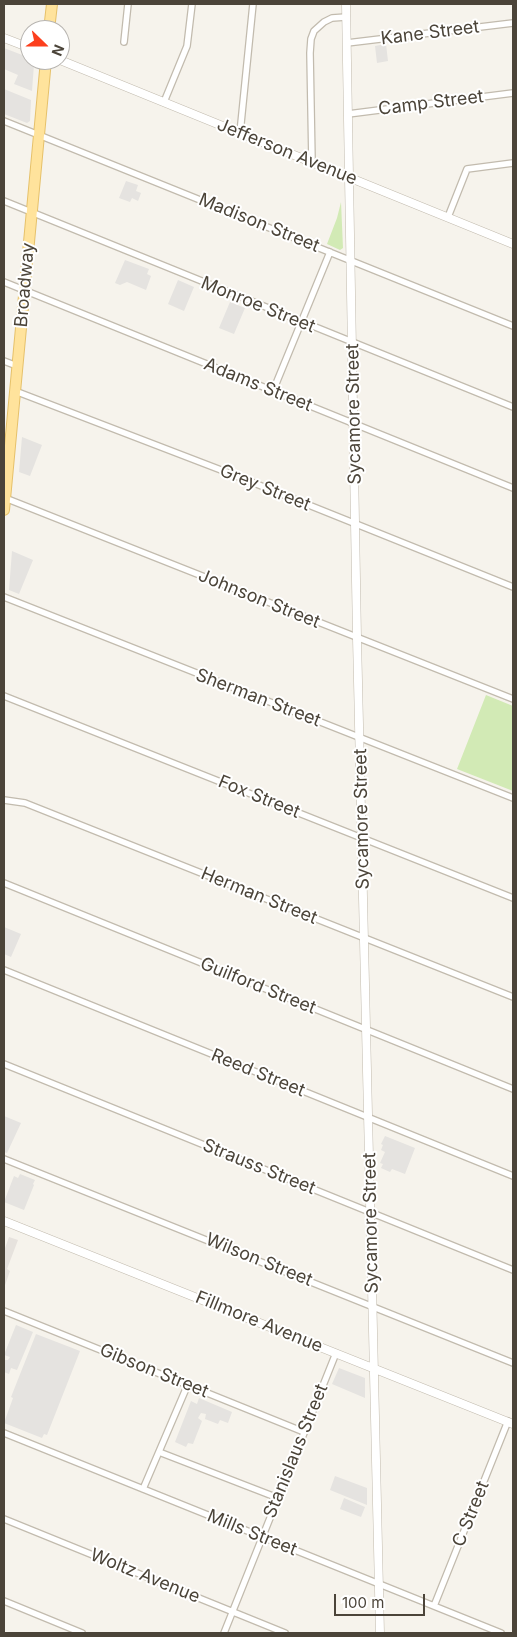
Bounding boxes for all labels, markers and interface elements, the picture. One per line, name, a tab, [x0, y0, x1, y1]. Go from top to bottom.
street label: Kane Street	[379, 16, 481, 50]
north arrow	[20, 20, 70, 70]
text: N	[49, 42, 68, 59]
street label: Camp Street	[377, 86, 485, 120]
street label: Jefferson Avenue	[214, 114, 360, 190]
street label: Madison Street	[195, 189, 323, 257]
street label: Broadway	[11, 242, 39, 328]
street label: Monroe Street	[198, 272, 318, 338]
street label: Sycamore Street	[342, 343, 366, 485]
street label: Adams Street	[201, 354, 315, 416]
street label: Grey Street	[216, 460, 314, 516]
street label: Johnson Street	[195, 565, 323, 633]
street label: Sherman Street	[192, 664, 324, 732]
street label: Sycamore Street	[350, 748, 374, 890]
street label: Fox Street	[215, 771, 303, 823]
street label: Herman Street	[198, 863, 320, 929]
street label: Guilford Street	[197, 953, 319, 1019]
street label: Reed Street	[208, 1044, 308, 1102]
street label: Strauss Street	[199, 1135, 319, 1199]
street label: Sycamore Street	[359, 1152, 383, 1294]
street label: Wilson Street	[202, 1229, 316, 1291]
street label: Fillmore Avenue	[192, 1287, 326, 1357]
street label: Gibson Street	[96, 1339, 212, 1403]
street label: Stanislaus Street	[259, 1381, 333, 1521]
street label: C Street	[448, 1478, 494, 1550]
street label: Mills Street	[204, 1505, 300, 1561]
street label: Woltz Avenue	[87, 1544, 203, 1608]
scale bar	[337, 1584, 428, 1616]
text: 100 m	[342, 1593, 384, 1612]

